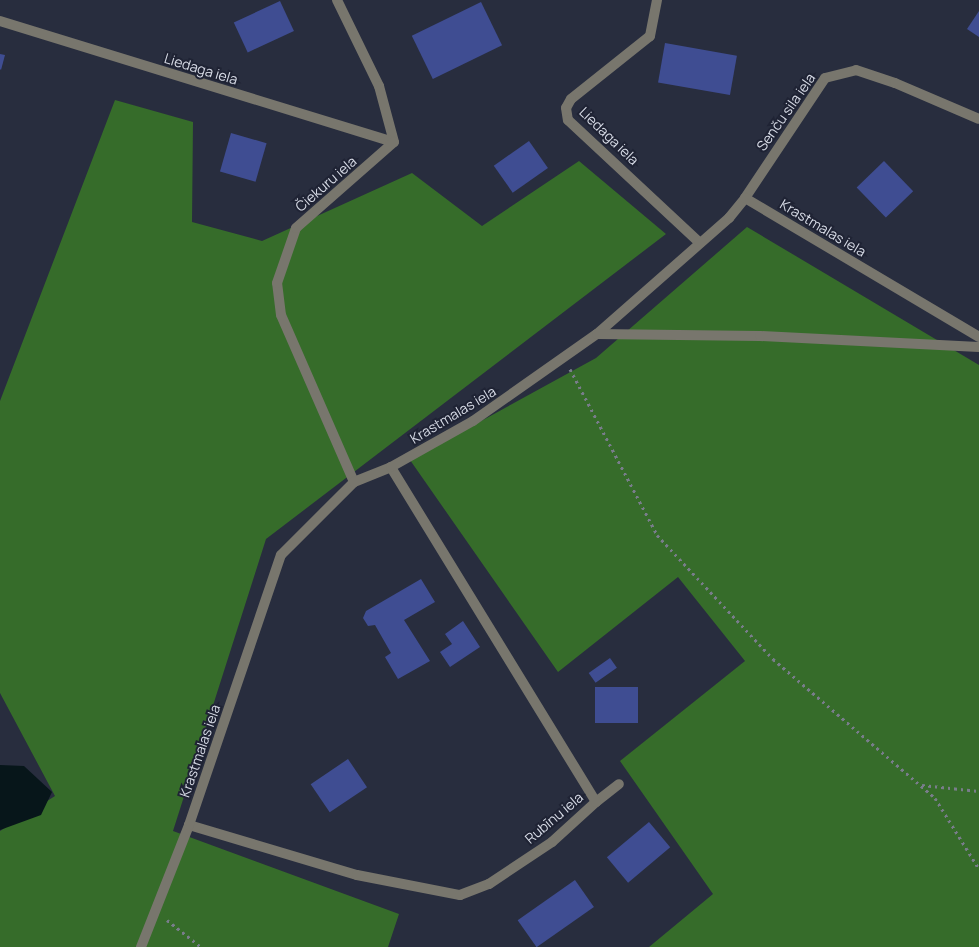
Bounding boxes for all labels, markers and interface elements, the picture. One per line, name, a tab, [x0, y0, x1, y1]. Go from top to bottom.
street label: Liedaga iela	[162, 50, 240, 88]
street label: Senču sila iela	[753, 70, 819, 154]
street label: Liedaga iela	[576, 104, 642, 168]
street label: Čiekuru iela	[292, 153, 360, 215]
street label: Krastmalas iela	[777, 196, 869, 260]
street label: Krastmalas iela	[407, 383, 499, 447]
street label: Krastmalas iela	[176, 702, 224, 800]
street label: Rubīnu iela	[522, 789, 586, 847]

